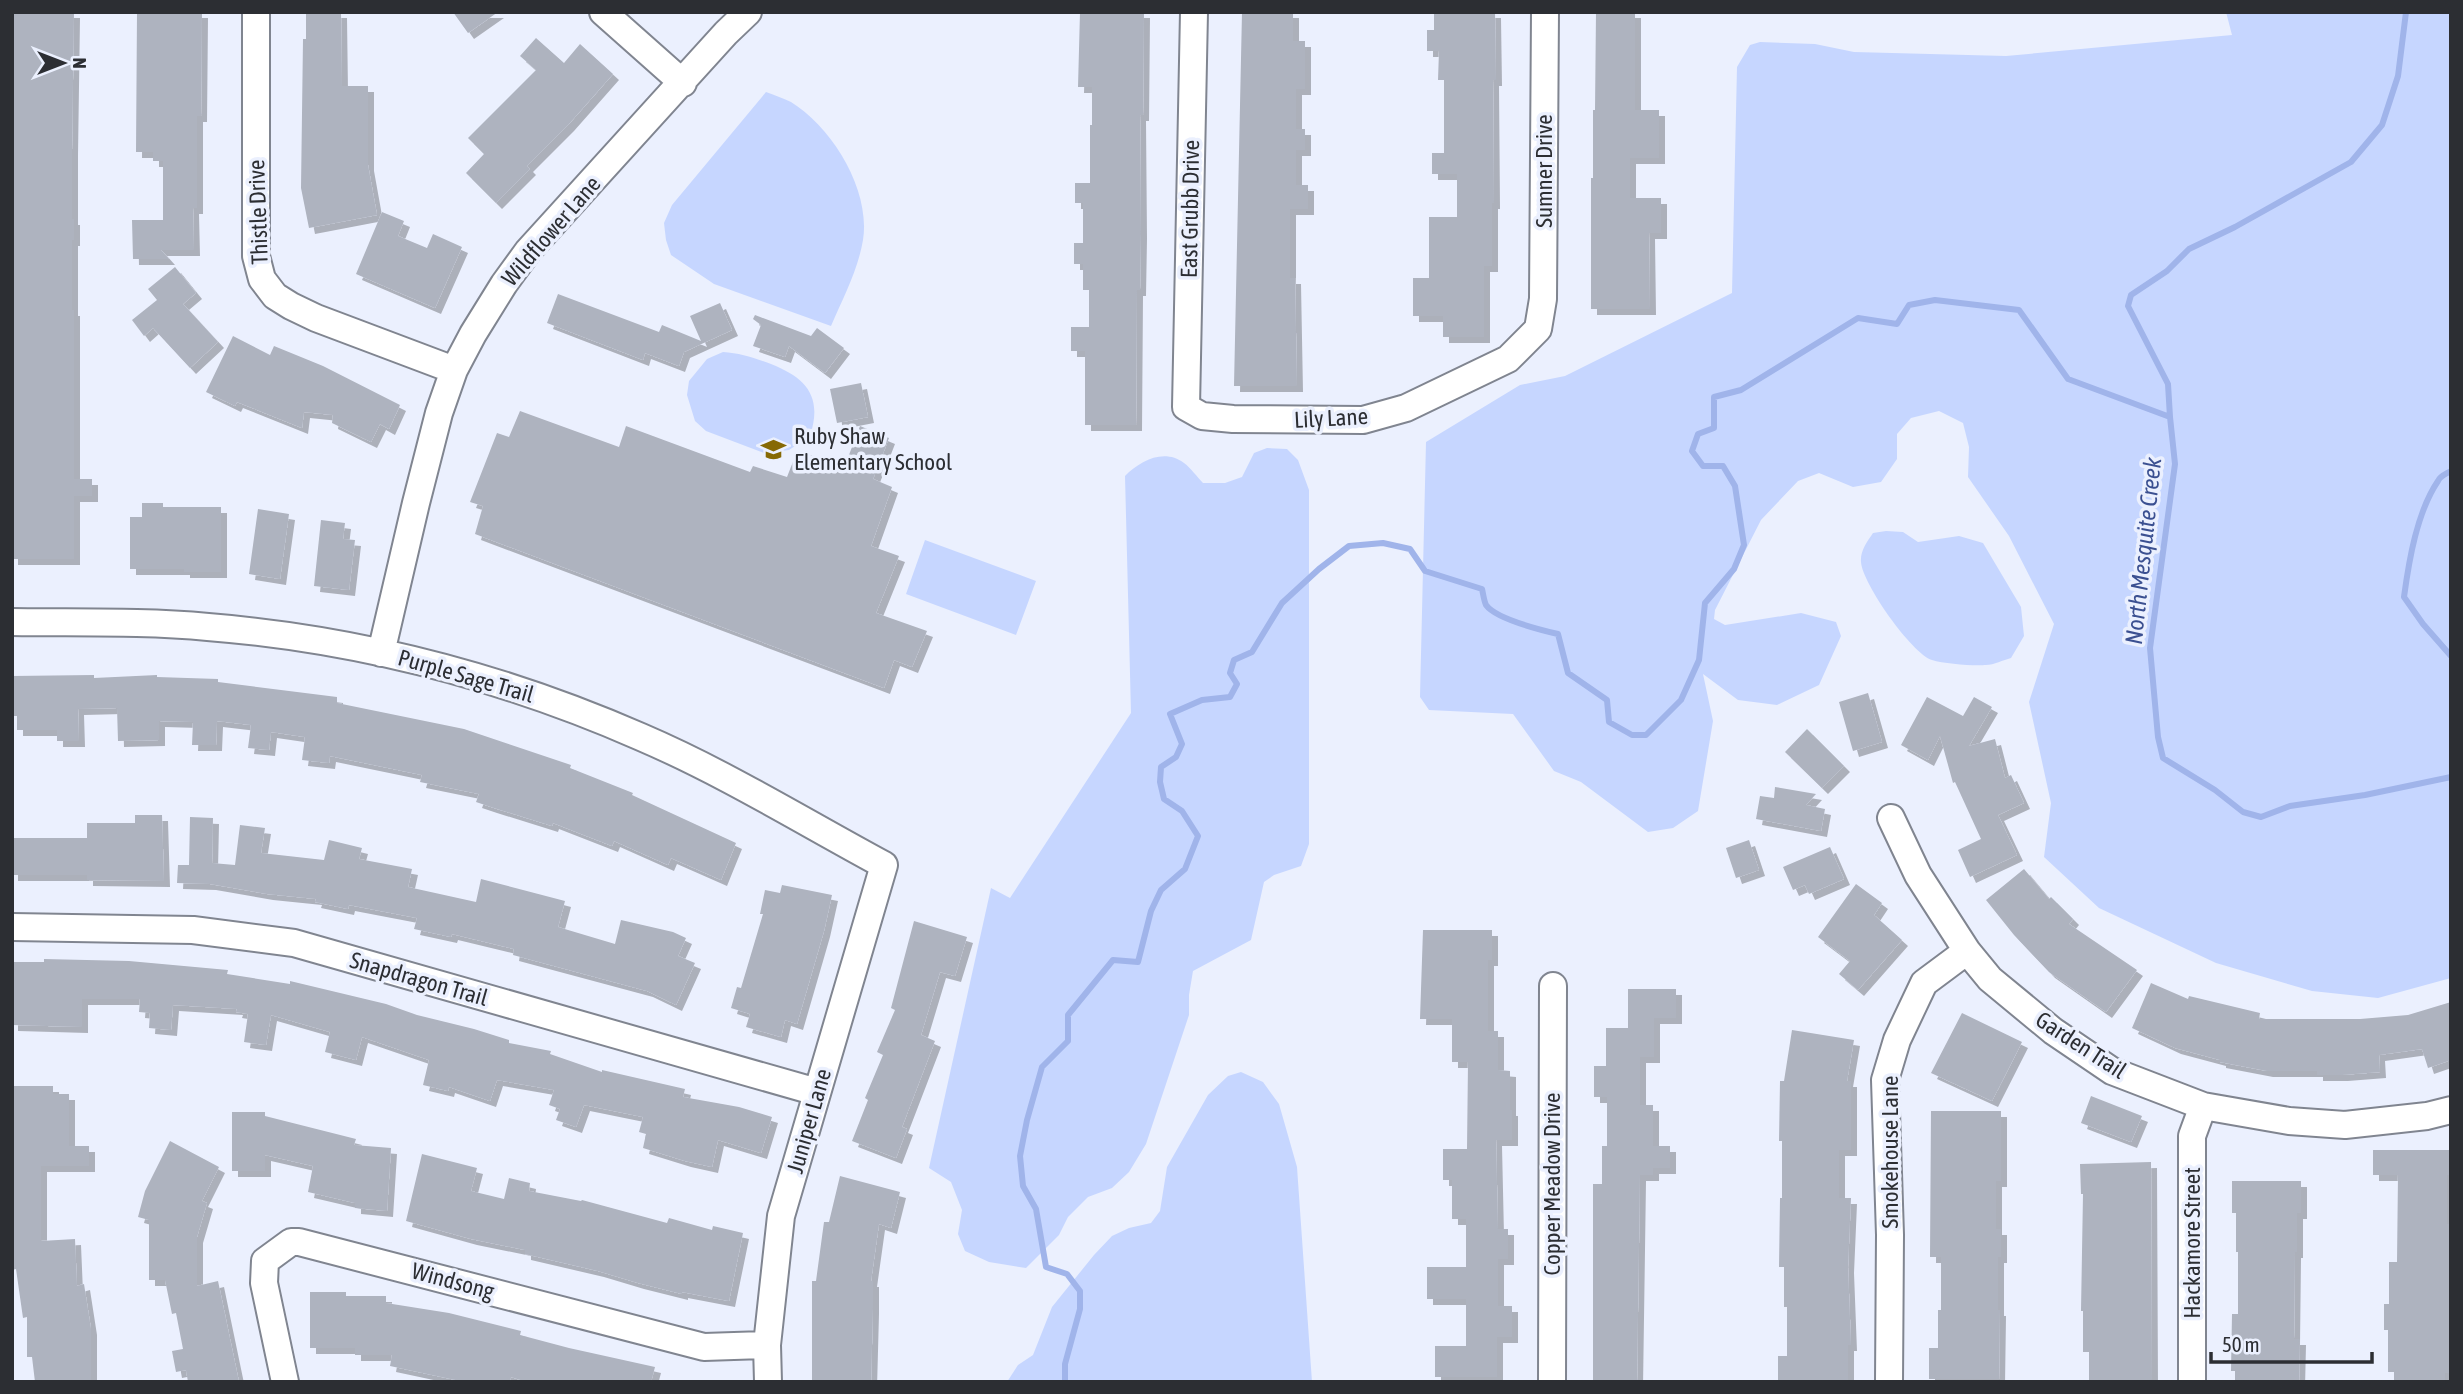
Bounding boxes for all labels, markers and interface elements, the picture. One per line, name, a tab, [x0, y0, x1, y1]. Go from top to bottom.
north arrow	[28, 28, 98, 98]
text: N	[69, 57, 91, 69]
street label: Sumner Drive	[1531, 114, 1557, 228]
street label: East Grubb Drive	[1176, 140, 1204, 278]
street label: Thistle Drive	[243, 159, 273, 265]
street label: Wildflower Lane	[496, 171, 606, 291]
street label: Lily Lane	[1293, 403, 1369, 433]
place label: Ruby Shaw Elementary School	[794, 423, 952, 475]
school or university icon: Ruby Shaw Elementary School	[760, 435, 788, 463]
water label: North Mesquite Creek	[2120, 456, 2166, 646]
street label: Purple Sage Trail	[395, 644, 537, 708]
street label: Snapdragon Trail	[347, 947, 491, 1011]
street label: Garden Trail	[2031, 1006, 2131, 1084]
street label: Juniper Lane	[782, 1066, 836, 1176]
street label: Smokehouse Lane	[1877, 1075, 1903, 1229]
street label: Copper Meadow Drive	[1539, 1093, 1565, 1275]
street label: Hackamore Street	[2179, 1167, 2205, 1319]
street label: Windsong	[409, 1258, 497, 1304]
scale bar	[2211, 1320, 2372, 1364]
text: 50 m	[2222, 1332, 2260, 1356]

